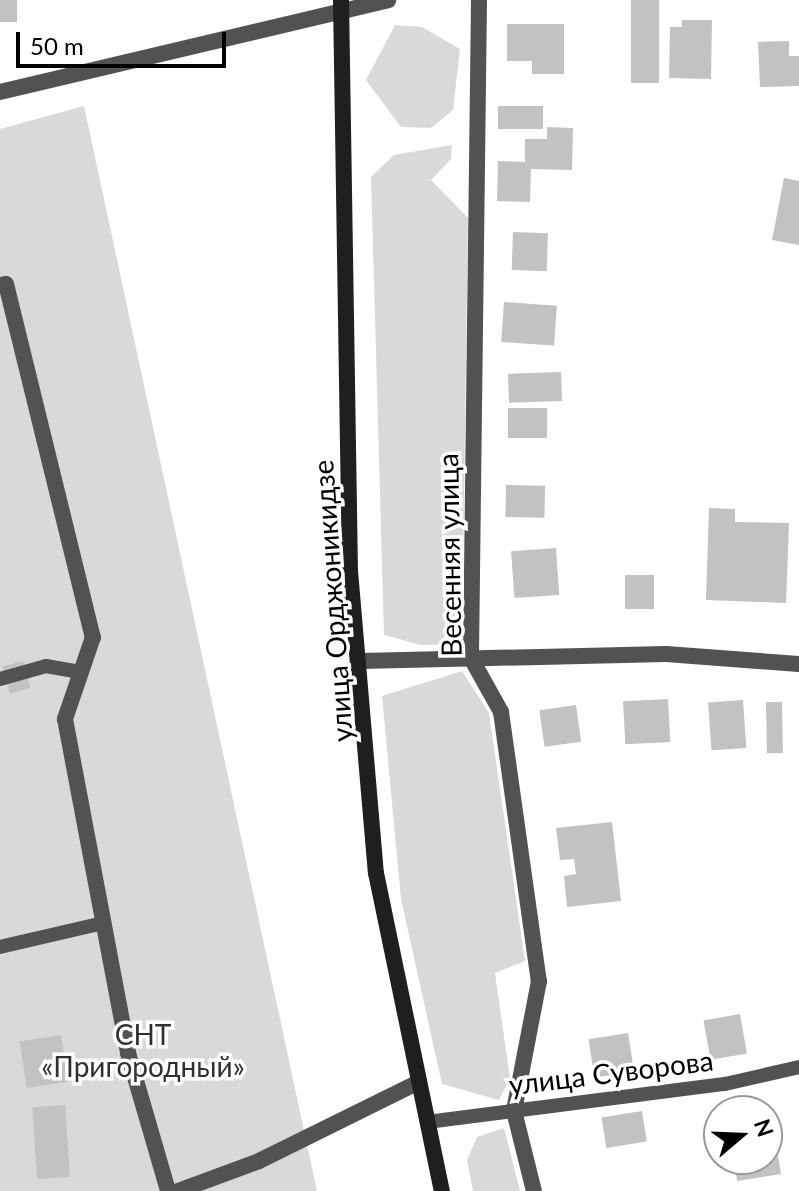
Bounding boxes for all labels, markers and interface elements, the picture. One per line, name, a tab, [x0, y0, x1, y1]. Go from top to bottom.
scale bar	[20, 16, 230, 66]
text: 50 m	[30, 31, 84, 60]
street label: Весенняя улица	[430, 453, 468, 657]
street label: улица Орджоникидзе	[305, 459, 359, 743]
park label: СНТ «Пригородный»	[41, 1017, 245, 1083]
street label: улица Суворова	[507, 1043, 715, 1101]
north arrow	[703, 1095, 783, 1175]
text: N	[749, 1115, 780, 1140]

